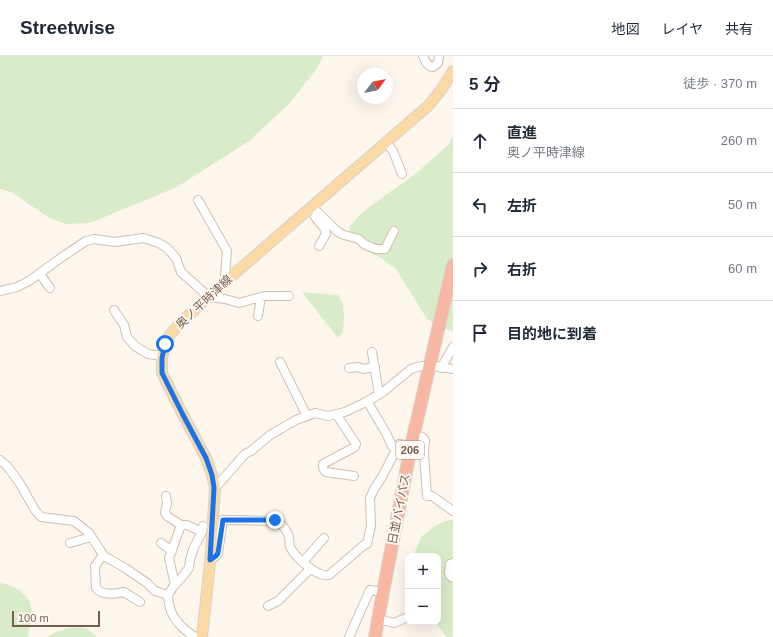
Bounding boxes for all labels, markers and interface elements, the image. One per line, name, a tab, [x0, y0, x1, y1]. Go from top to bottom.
text: Streetwise	[20, 17, 115, 38]
text: 地図	[611, 21, 639, 37]
text: レイヤ	[661, 21, 703, 37]
text: 共有	[725, 21, 753, 37]
north arrow	[357, 68, 393, 104]
text: 5 分	[469, 75, 500, 94]
text: 徒歩 · 370 m	[683, 76, 757, 91]
text: 直進	[507, 124, 537, 141]
icon: ahead	[469, 130, 491, 152]
text: 260 m	[721, 133, 757, 148]
text: 奥ノ平時津線	[507, 145, 585, 160]
icon: left	[469, 194, 491, 216]
text: 左折	[507, 197, 537, 214]
text: 50 m	[728, 197, 757, 212]
icon: right	[469, 258, 491, 280]
text: 右折	[507, 261, 537, 278]
text: 60 m	[728, 261, 757, 276]
street label: 奥ノ平時津線	[173, 272, 235, 332]
icon: arrive	[469, 322, 491, 344]
text: 目的地に到着	[507, 325, 597, 342]
route start	[156, 335, 174, 353]
road number: 206	[396, 441, 424, 459]
street label: 日並バイパス	[385, 472, 413, 546]
route end	[266, 511, 284, 529]
map controls	[405, 553, 441, 625]
button: +	[405, 553, 441, 589]
button: −	[405, 589, 441, 625]
scale bar	[12, 609, 100, 628]
text: 100 m	[18, 612, 49, 624]

